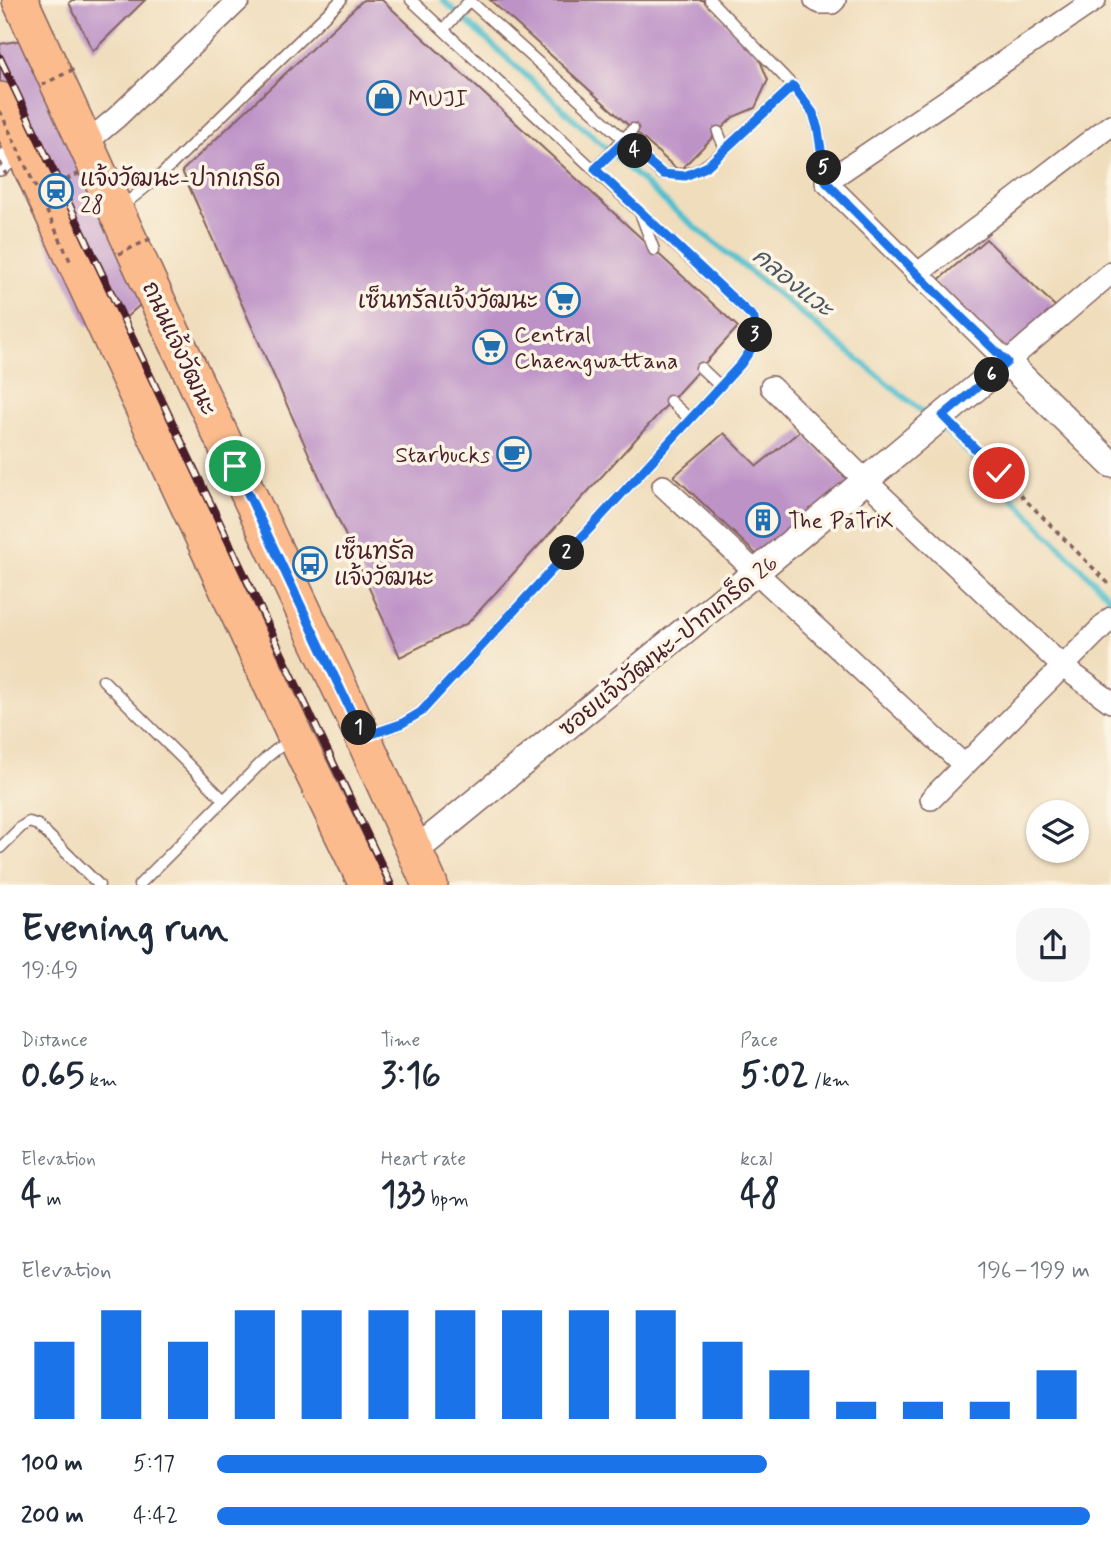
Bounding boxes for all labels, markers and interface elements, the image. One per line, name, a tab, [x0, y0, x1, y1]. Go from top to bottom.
shop icon: MUJI	[365, 79, 403, 117]
place label: MUJI	[408, 85, 468, 115]
pin: 4	[618, 134, 652, 168]
text: 4	[629, 138, 640, 163]
pin: 5	[806, 150, 842, 186]
text: 5	[818, 155, 829, 180]
place label: แจ้งวัฒนะ-ปากเกร็ด 28	[80, 163, 281, 221]
station icon: แจ้งวัฒนะ-ปากเกร็ด 28	[37, 172, 75, 210]
water label: คลองแวะ	[746, 241, 840, 326]
street label: ถนนแจ้งวัฒนะ	[134, 276, 224, 421]
supermarket icon: เซ็นทรัลแจ้งวัฒนะ	[544, 281, 582, 319]
place label: เซ็นทรัลแจ้งวัฒนะ	[358, 285, 538, 317]
pin: 3	[738, 318, 772, 352]
place label: Central Chaengwattana	[514, 321, 678, 377]
text: 3	[750, 322, 759, 347]
supermarket icon: Central Chaengwattana	[471, 328, 509, 366]
pin: 6	[974, 358, 1010, 392]
text: 6	[987, 362, 996, 387]
cafe icon: Starbucks	[495, 435, 533, 473]
pin	[205, 436, 265, 496]
place label: Starbucks	[395, 441, 490, 471]
pin	[969, 443, 1029, 503]
icon: arrive	[216, 447, 254, 485]
icon: check	[980, 454, 1018, 492]
building icon: The PaTriX	[744, 501, 782, 539]
place label: The PaTriX	[788, 507, 894, 537]
place label: เซ็นทรัล แจ้งวัฒนะ	[334, 536, 434, 594]
pin: 2	[550, 536, 584, 570]
bus stop icon: เซ็นทรัล แจ้งวัฒนะ	[291, 545, 329, 583]
street label: ซอยแจ้งวัฒนะ-ปากเกร็ด 26	[553, 548, 783, 742]
pin: 1	[342, 710, 376, 746]
text: 1	[354, 715, 363, 740]
map controls	[1026, 800, 1089, 863]
button: layers	[1026, 800, 1089, 863]
text: Evening run	[21, 905, 228, 954]
button: share	[1016, 908, 1090, 982]
text: 19:49	[21, 956, 78, 986]
text: Distance	[21, 1028, 88, 1053]
text: Time	[381, 1028, 420, 1053]
text: Pace	[740, 1028, 778, 1053]
text: 0.65	[21, 1053, 84, 1099]
text: 3:16	[381, 1053, 441, 1099]
text: 5:02	[740, 1053, 809, 1099]
text: km	[84, 1068, 117, 1093]
text: /km	[809, 1068, 850, 1093]
text: Elevation	[21, 1147, 96, 1172]
text: Heart rate	[381, 1147, 466, 1172]
text: kcal	[740, 1147, 772, 1172]
text: 4	[21, 1172, 41, 1218]
text: 133	[381, 1172, 425, 1218]
text: 48	[740, 1172, 780, 1218]
text: m	[41, 1187, 62, 1212]
text: bpm	[425, 1187, 469, 1212]
text: Elevation	[21, 1256, 112, 1286]
text: 196–199 m	[977, 1256, 1090, 1286]
text: 100 m	[21, 1449, 83, 1479]
text: 5:17	[133, 1449, 175, 1479]
text: 200 m	[21, 1501, 84, 1531]
text: 4:42	[133, 1501, 178, 1531]

